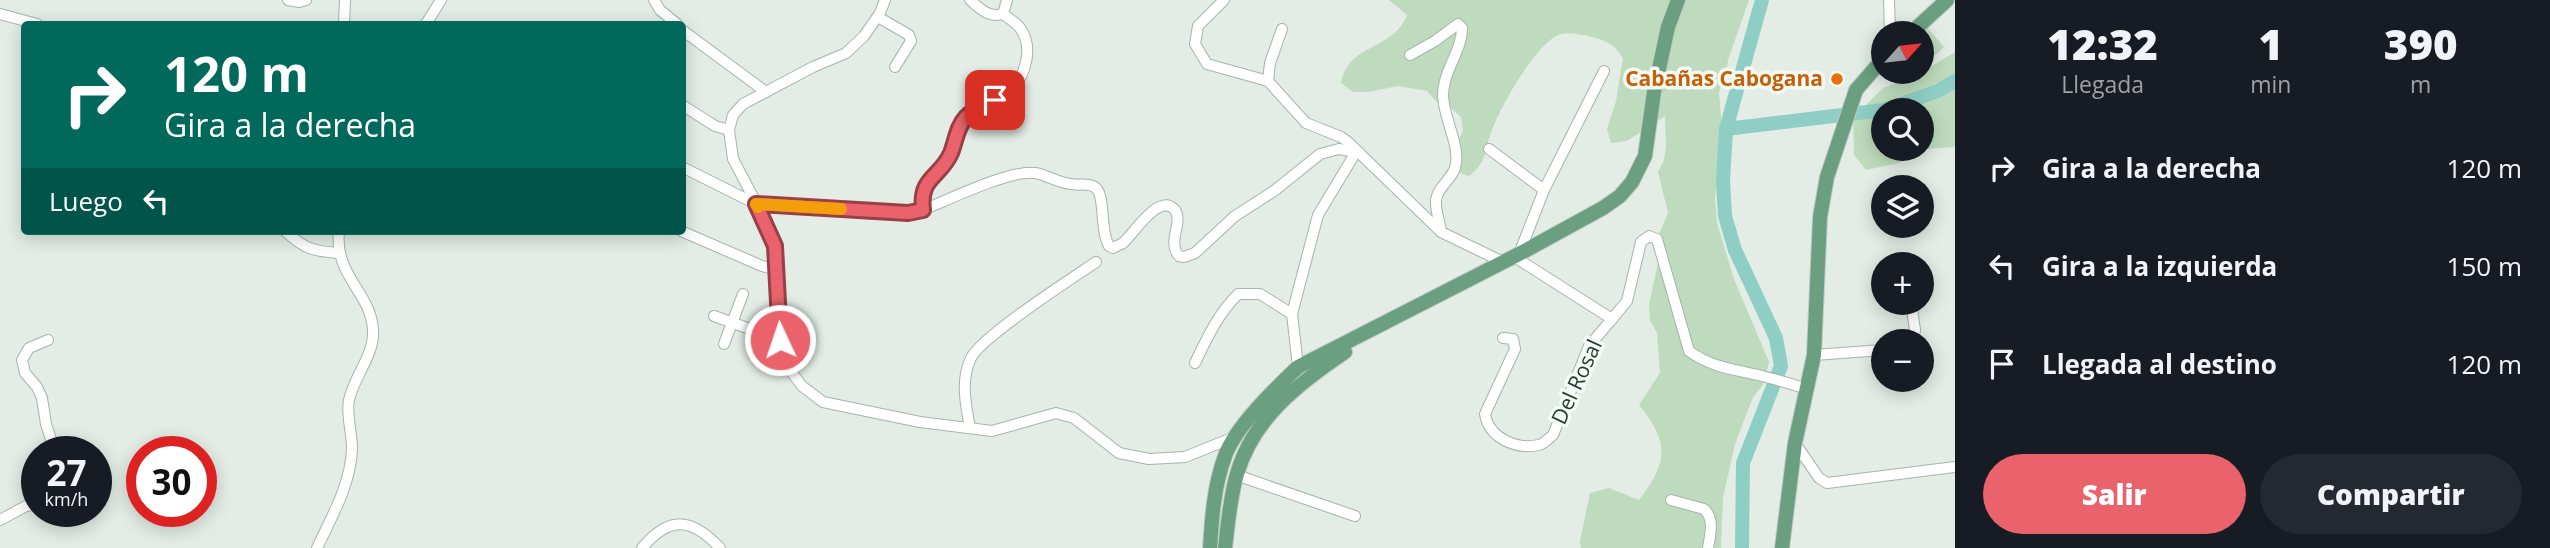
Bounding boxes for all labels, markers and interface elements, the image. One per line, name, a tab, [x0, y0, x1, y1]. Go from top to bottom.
text: 12:32	[2047, 15, 2158, 72]
text: 1	[2259, 15, 2283, 72]
text: 390	[2384, 15, 2458, 72]
north arrow	[1871, 21, 1934, 84]
map controls	[1871, 21, 1934, 392]
text: 120 m	[164, 40, 309, 106]
icon: right	[49, 49, 140, 140]
place label: Cabañas Cabogana	[1625, 64, 1823, 92]
text: Llegada	[2061, 68, 2144, 100]
text: min	[2250, 68, 2291, 100]
text: m	[2410, 68, 2431, 100]
pin	[965, 70, 1025, 130]
marker: Cabañas Cabogana	[1829, 71, 1845, 87]
icon: arrive	[976, 81, 1014, 119]
button: search	[1871, 98, 1934, 161]
text: Gira a la derecha	[164, 103, 416, 146]
icon: right	[1983, 149, 2021, 187]
text: Gira a la derecha	[2042, 150, 2261, 186]
text: 120 m	[2447, 150, 2522, 186]
button: layers	[1871, 175, 1934, 238]
icon: left	[137, 182, 175, 220]
text: Luego	[49, 183, 123, 219]
icon: left	[1983, 247, 2021, 285]
text: Gira a la izquierda	[2042, 248, 2277, 284]
text: 150 m	[2447, 248, 2522, 284]
button: +	[1871, 252, 1934, 315]
position arrow	[743, 303, 817, 377]
button: −	[1871, 329, 1934, 392]
street label: Del Rosal	[1544, 335, 1608, 428]
icon: arrive	[1983, 345, 2021, 383]
text: Llegada al destino	[2042, 346, 2277, 382]
text: 120 m	[2447, 346, 2522, 382]
speed limit sign: 30	[126, 436, 217, 527]
text: 27	[46, 449, 87, 496]
button: Salir	[1983, 454, 2246, 534]
button: Compartir	[2260, 454, 2522, 534]
text: km/h	[45, 487, 88, 511]

